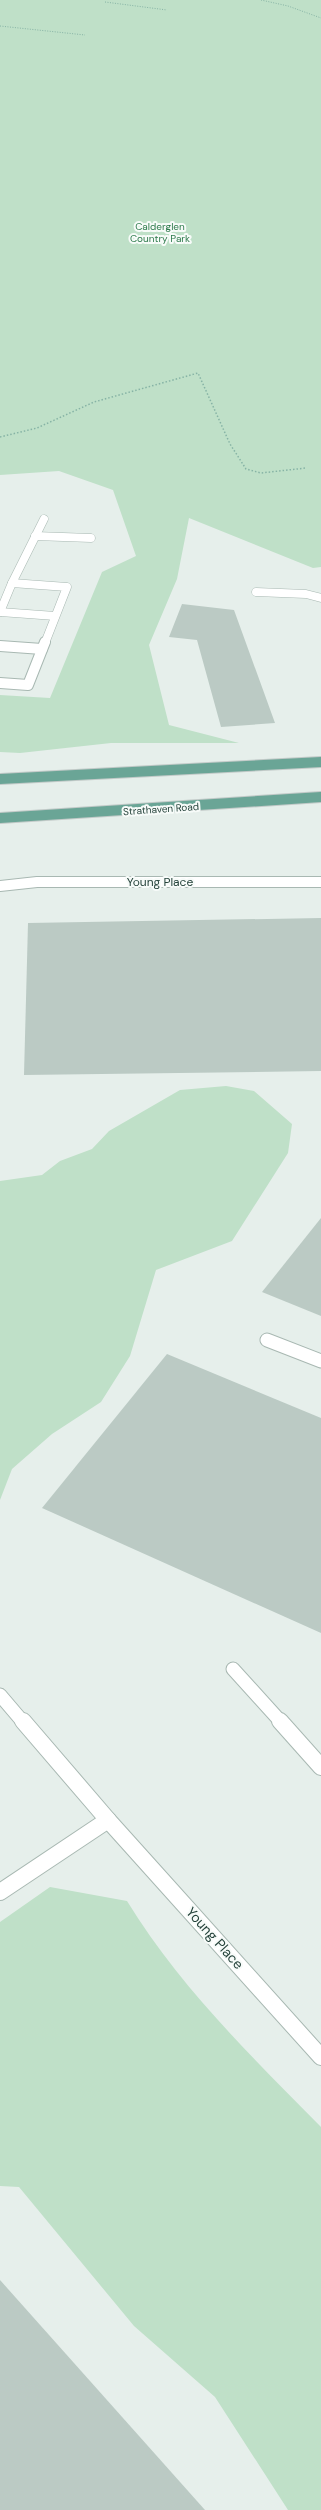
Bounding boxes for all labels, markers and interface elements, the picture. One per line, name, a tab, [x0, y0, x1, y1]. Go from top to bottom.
park label: Calderglen Country Park	[130, 220, 190, 245]
street label: Strathaven Road	[123, 800, 199, 818]
street label: Young Place	[127, 874, 193, 890]
street label: Young Place	[182, 1903, 248, 1973]

